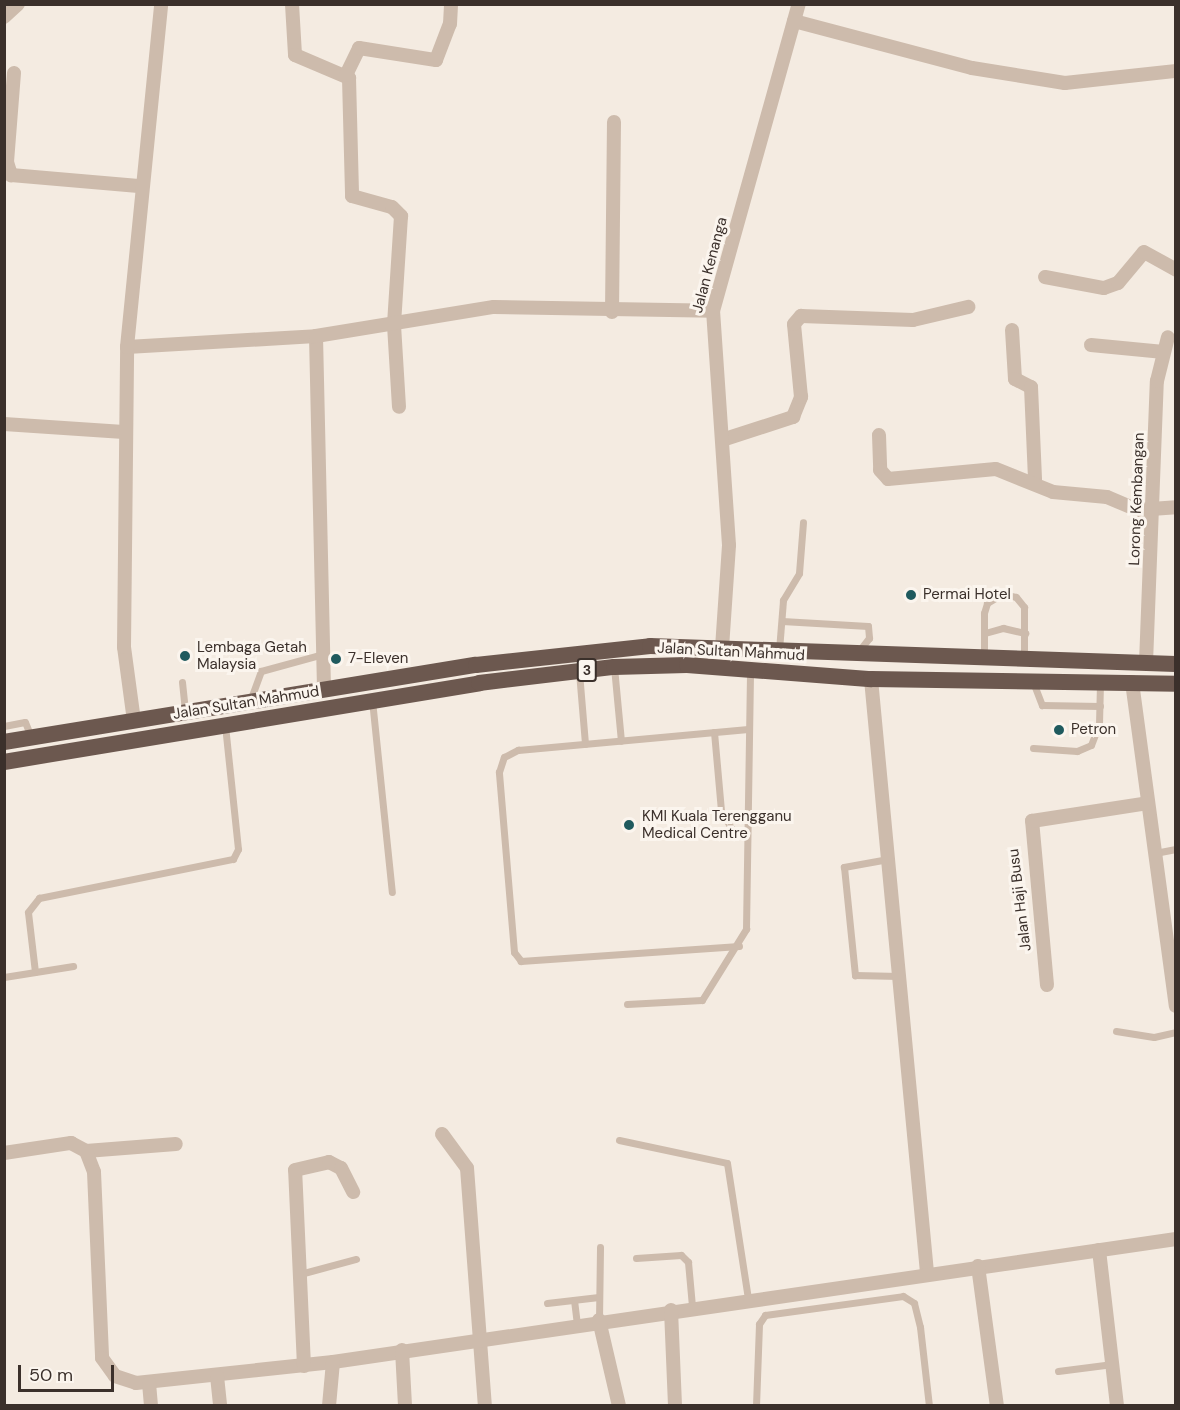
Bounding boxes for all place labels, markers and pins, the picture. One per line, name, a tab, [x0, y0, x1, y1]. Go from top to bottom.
place label: Permai Hotel	[923, 586, 1011, 604]
marker: Permai Hotel	[904, 588, 918, 602]
place label: Lembaga Getah Malaysia	[197, 638, 307, 673]
marker: Lembaga Getah Malaysia	[178, 649, 192, 663]
place label: 7-Eleven	[348, 650, 408, 668]
marker: 7-Eleven	[329, 652, 343, 666]
place label: Petron	[1071, 721, 1116, 739]
marker: Petron	[1052, 723, 1066, 737]
place label: KMI Kuala Terengganu Medical Centre	[642, 807, 792, 842]
marker: KMI Kuala Terengganu Medical Centre	[620, 816, 638, 834]

